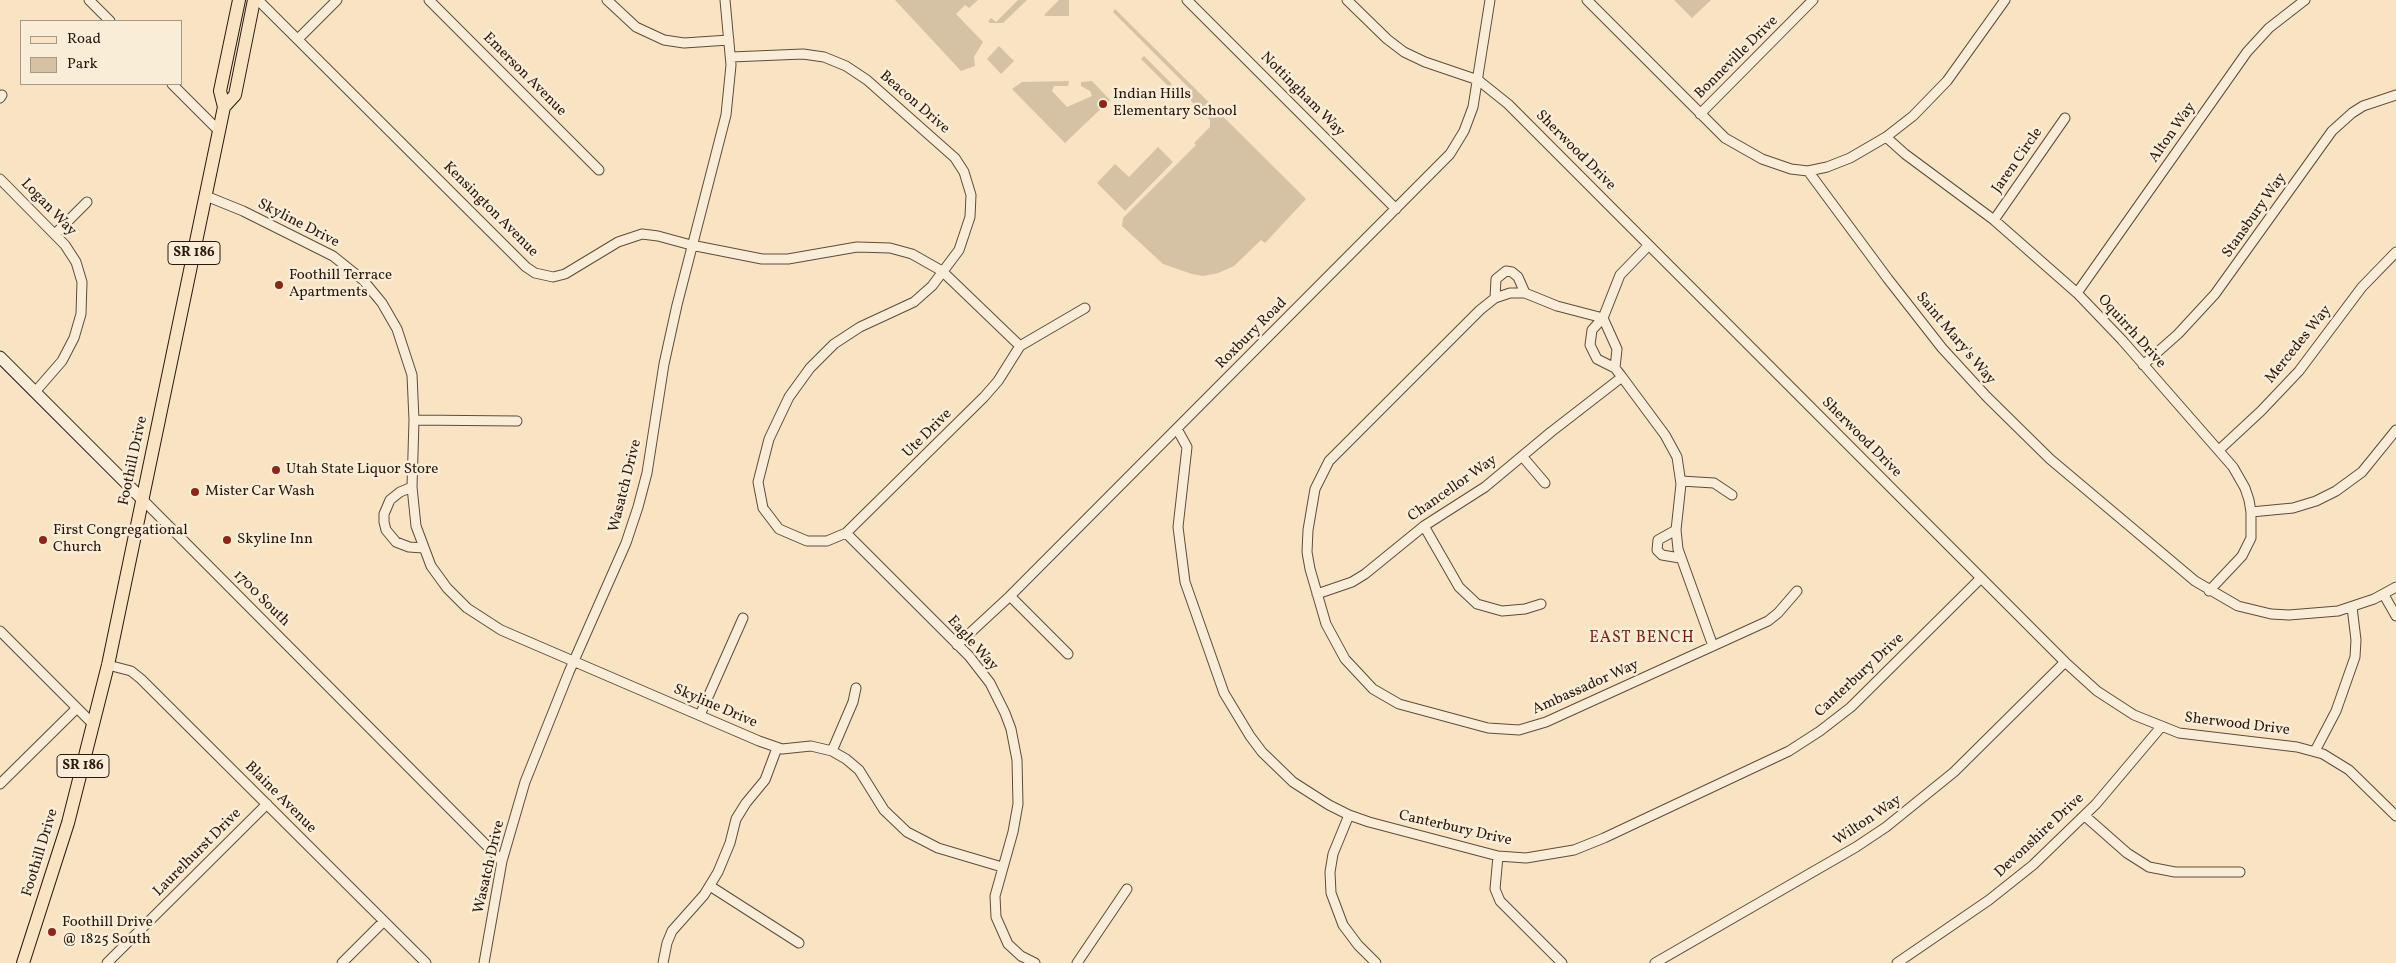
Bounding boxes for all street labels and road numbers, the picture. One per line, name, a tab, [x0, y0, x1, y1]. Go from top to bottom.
street label: Bonneville Drive	[1692, 13, 1782, 103]
street label: Emerson Avenue	[478, 29, 570, 121]
street label: Nottingham Way	[1256, 49, 1348, 141]
street label: Beacon Drive	[875, 68, 953, 138]
street label: Alton Way	[2146, 99, 2200, 167]
street label: Sherwood Drive	[1531, 107, 1619, 195]
street label: Jaren Circle	[1989, 125, 2047, 197]
street label: Kensington Avenue	[439, 159, 541, 261]
street label: Stansbury Way	[2219, 170, 2291, 262]
street label: Logan Way	[16, 176, 80, 240]
street label: Skyline Drive	[254, 196, 342, 252]
road number: SR 186	[168, 242, 220, 264]
street label: Saint Mary's Way	[1911, 289, 1999, 389]
street label: Oquirrh Drive	[2093, 291, 2169, 373]
street label: Roxbury Road	[1213, 295, 1291, 373]
street label: Mercedes Way	[2262, 302, 2336, 388]
street label: Sherwood Drive	[1817, 394, 1905, 482]
street label: Ute Drive	[900, 406, 956, 462]
street label: Foothill Drive	[116, 415, 152, 507]
street label: Wasatch Drive	[606, 438, 646, 534]
street label: Chancellor Way	[1405, 452, 1501, 526]
street label: 1700 South	[229, 567, 293, 631]
street label: Eagle Way	[943, 613, 1001, 675]
street label: Canterbury Drive	[1812, 630, 1908, 722]
street label: Ambassador Way	[1530, 656, 1642, 720]
street label: Skyline Drive	[670, 681, 760, 733]
street label: Sherwood Drive	[2183, 710, 2291, 740]
road number: SR 186	[57, 754, 109, 778]
street label: Blaine Avenue	[240, 758, 320, 838]
street label: Devonshire Drive	[1992, 790, 2088, 882]
street label: Wilton Way	[1831, 792, 1905, 850]
street label: Laurelhurst Drive	[150, 805, 246, 901]
street label: Foothill Drive	[19, 807, 63, 899]
street label: Canterbury Drive	[1397, 807, 1513, 851]
street label: Wasatch Drive	[471, 819, 509, 915]

